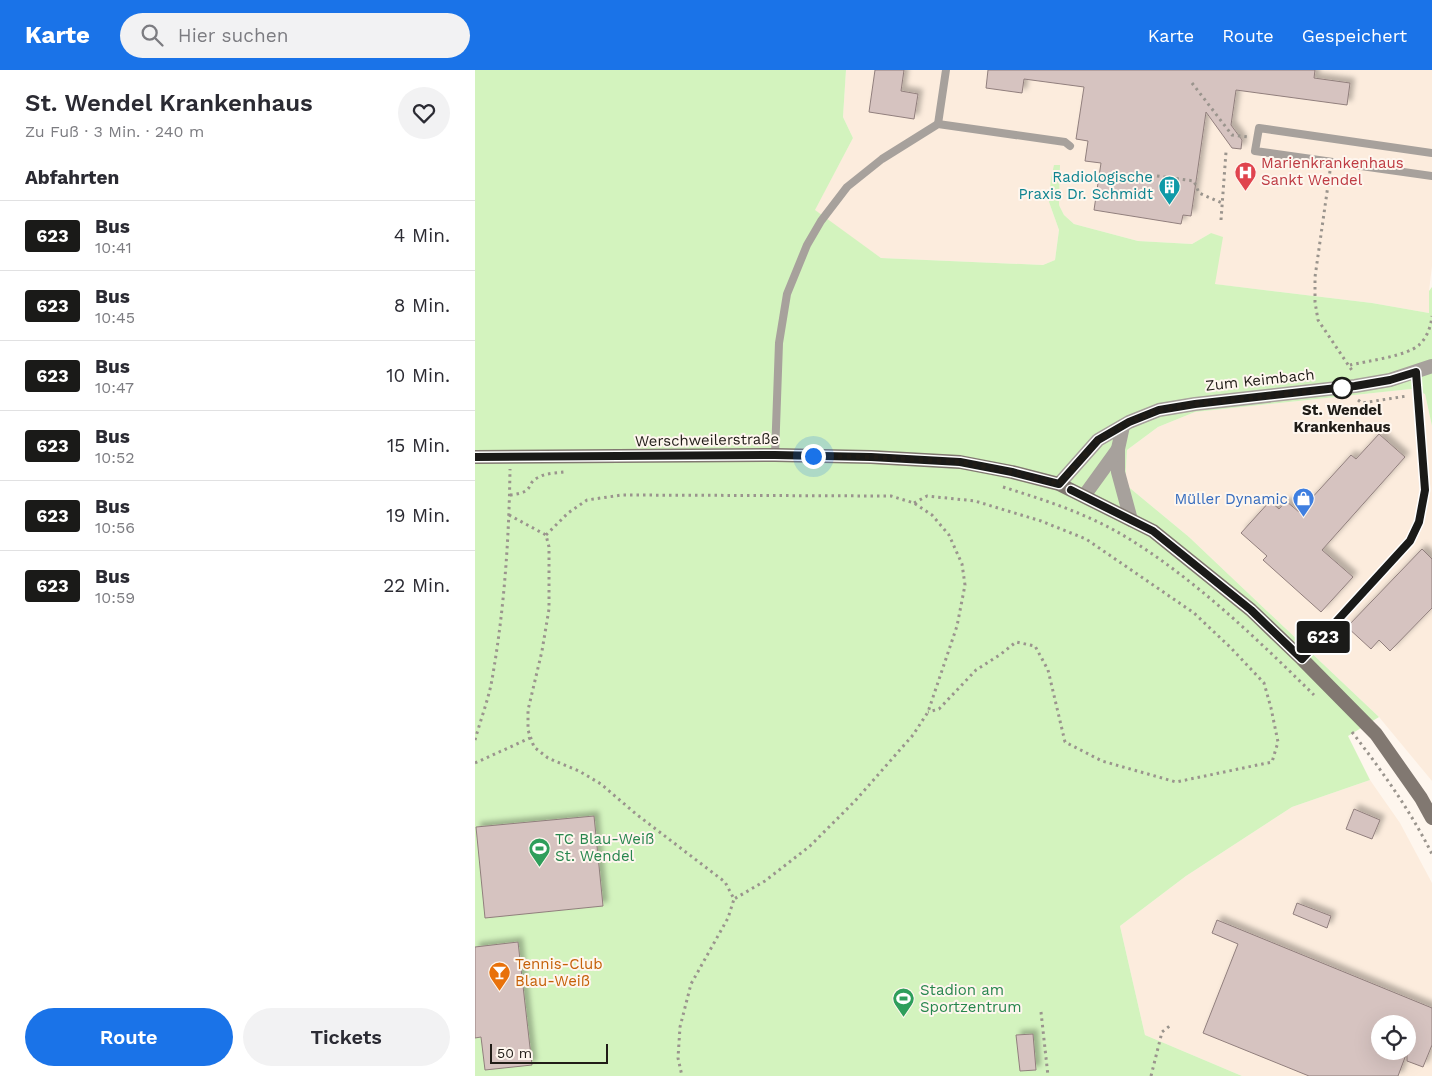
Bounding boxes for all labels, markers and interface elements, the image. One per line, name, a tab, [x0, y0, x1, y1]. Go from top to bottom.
search box	[120, 13, 470, 58]
text: Karte	[25, 21, 90, 49]
icon: search	[138, 21, 166, 49]
text: Hier suchen	[178, 24, 288, 47]
text: Karte	[1148, 25, 1194, 46]
text: Route	[1222, 25, 1274, 46]
text: Gespeichert	[1302, 25, 1407, 46]
button: heart	[398, 87, 450, 139]
text: St. Wendel Krankenhaus	[25, 89, 313, 117]
text: Zu Fuß · 3 Min. · 240 m	[25, 122, 204, 141]
place label: Marienkrankenhaus Sankt Wendel	[1261, 154, 1404, 189]
hospital icon: Marienkrankenhaus Sankt Wendel	[1233, 160, 1257, 191]
text: Abfahrten	[25, 166, 119, 189]
place label: Radiologische Praxis Dr. Schmidt	[1018, 168, 1154, 203]
building icon: Radiologische Praxis Dr. Schmidt	[1157, 174, 1181, 205]
text: Bus	[95, 215, 130, 238]
text: 4 Min.	[394, 224, 450, 247]
text: 623	[36, 225, 69, 246]
text: 10:41	[95, 238, 132, 257]
text: Bus	[95, 285, 130, 308]
text: 8 Min.	[394, 294, 450, 317]
text: 623	[36, 295, 69, 316]
text: 10:45	[95, 308, 135, 327]
text: Bus	[95, 355, 130, 378]
text: 10 Min.	[386, 364, 450, 387]
text: 623	[36, 365, 69, 386]
street label: Zum Keimbach	[1205, 365, 1315, 395]
marker: St. Wendel Krankenhaus	[1331, 377, 1353, 399]
text: 10:47	[95, 378, 134, 397]
place label: St. Wendel Krankenhaus	[1294, 401, 1390, 436]
text: Bus	[95, 425, 130, 448]
street label: Werschweilerstraße	[635, 430, 779, 450]
text: 15 Min.	[387, 434, 450, 457]
text: 623	[36, 435, 69, 456]
your location	[801, 444, 826, 469]
text: 10:52	[95, 448, 135, 467]
shop icon: Müller Dynamic	[1292, 487, 1316, 518]
place label: Müller Dynamic	[1174, 490, 1288, 508]
text: Bus	[95, 495, 130, 518]
text: 19 Min.	[386, 504, 450, 527]
text: 623	[36, 505, 69, 526]
text: 10:56	[95, 518, 135, 537]
text: Bus	[95, 565, 130, 588]
text: 22 Min.	[383, 574, 450, 597]
text: 623	[36, 575, 69, 596]
text: 10:59	[95, 588, 135, 607]
line badge: 623	[1294, 621, 1352, 653]
text: 623	[1307, 626, 1339, 647]
place label: TC Blau-Weiß St. Wendel	[555, 830, 654, 865]
sports icon: TC Blau-Weiß St. Wendel	[527, 836, 551, 867]
place label: Tennis-Club Blau-Weiß	[515, 955, 603, 990]
bar icon: Tennis-Club Blau-Weiß	[487, 961, 511, 992]
place label: Stadion am Sportzentrum	[920, 981, 1022, 1016]
sports icon: Stadion am Sportzentrum	[892, 987, 916, 1018]
button: Route	[25, 1008, 233, 1066]
button: Tickets	[243, 1008, 450, 1066]
map controls	[1371, 1015, 1416, 1060]
button: locate	[1371, 1015, 1416, 1060]
scale bar	[490, 1041, 607, 1064]
text: 50 m	[497, 1045, 532, 1061]

